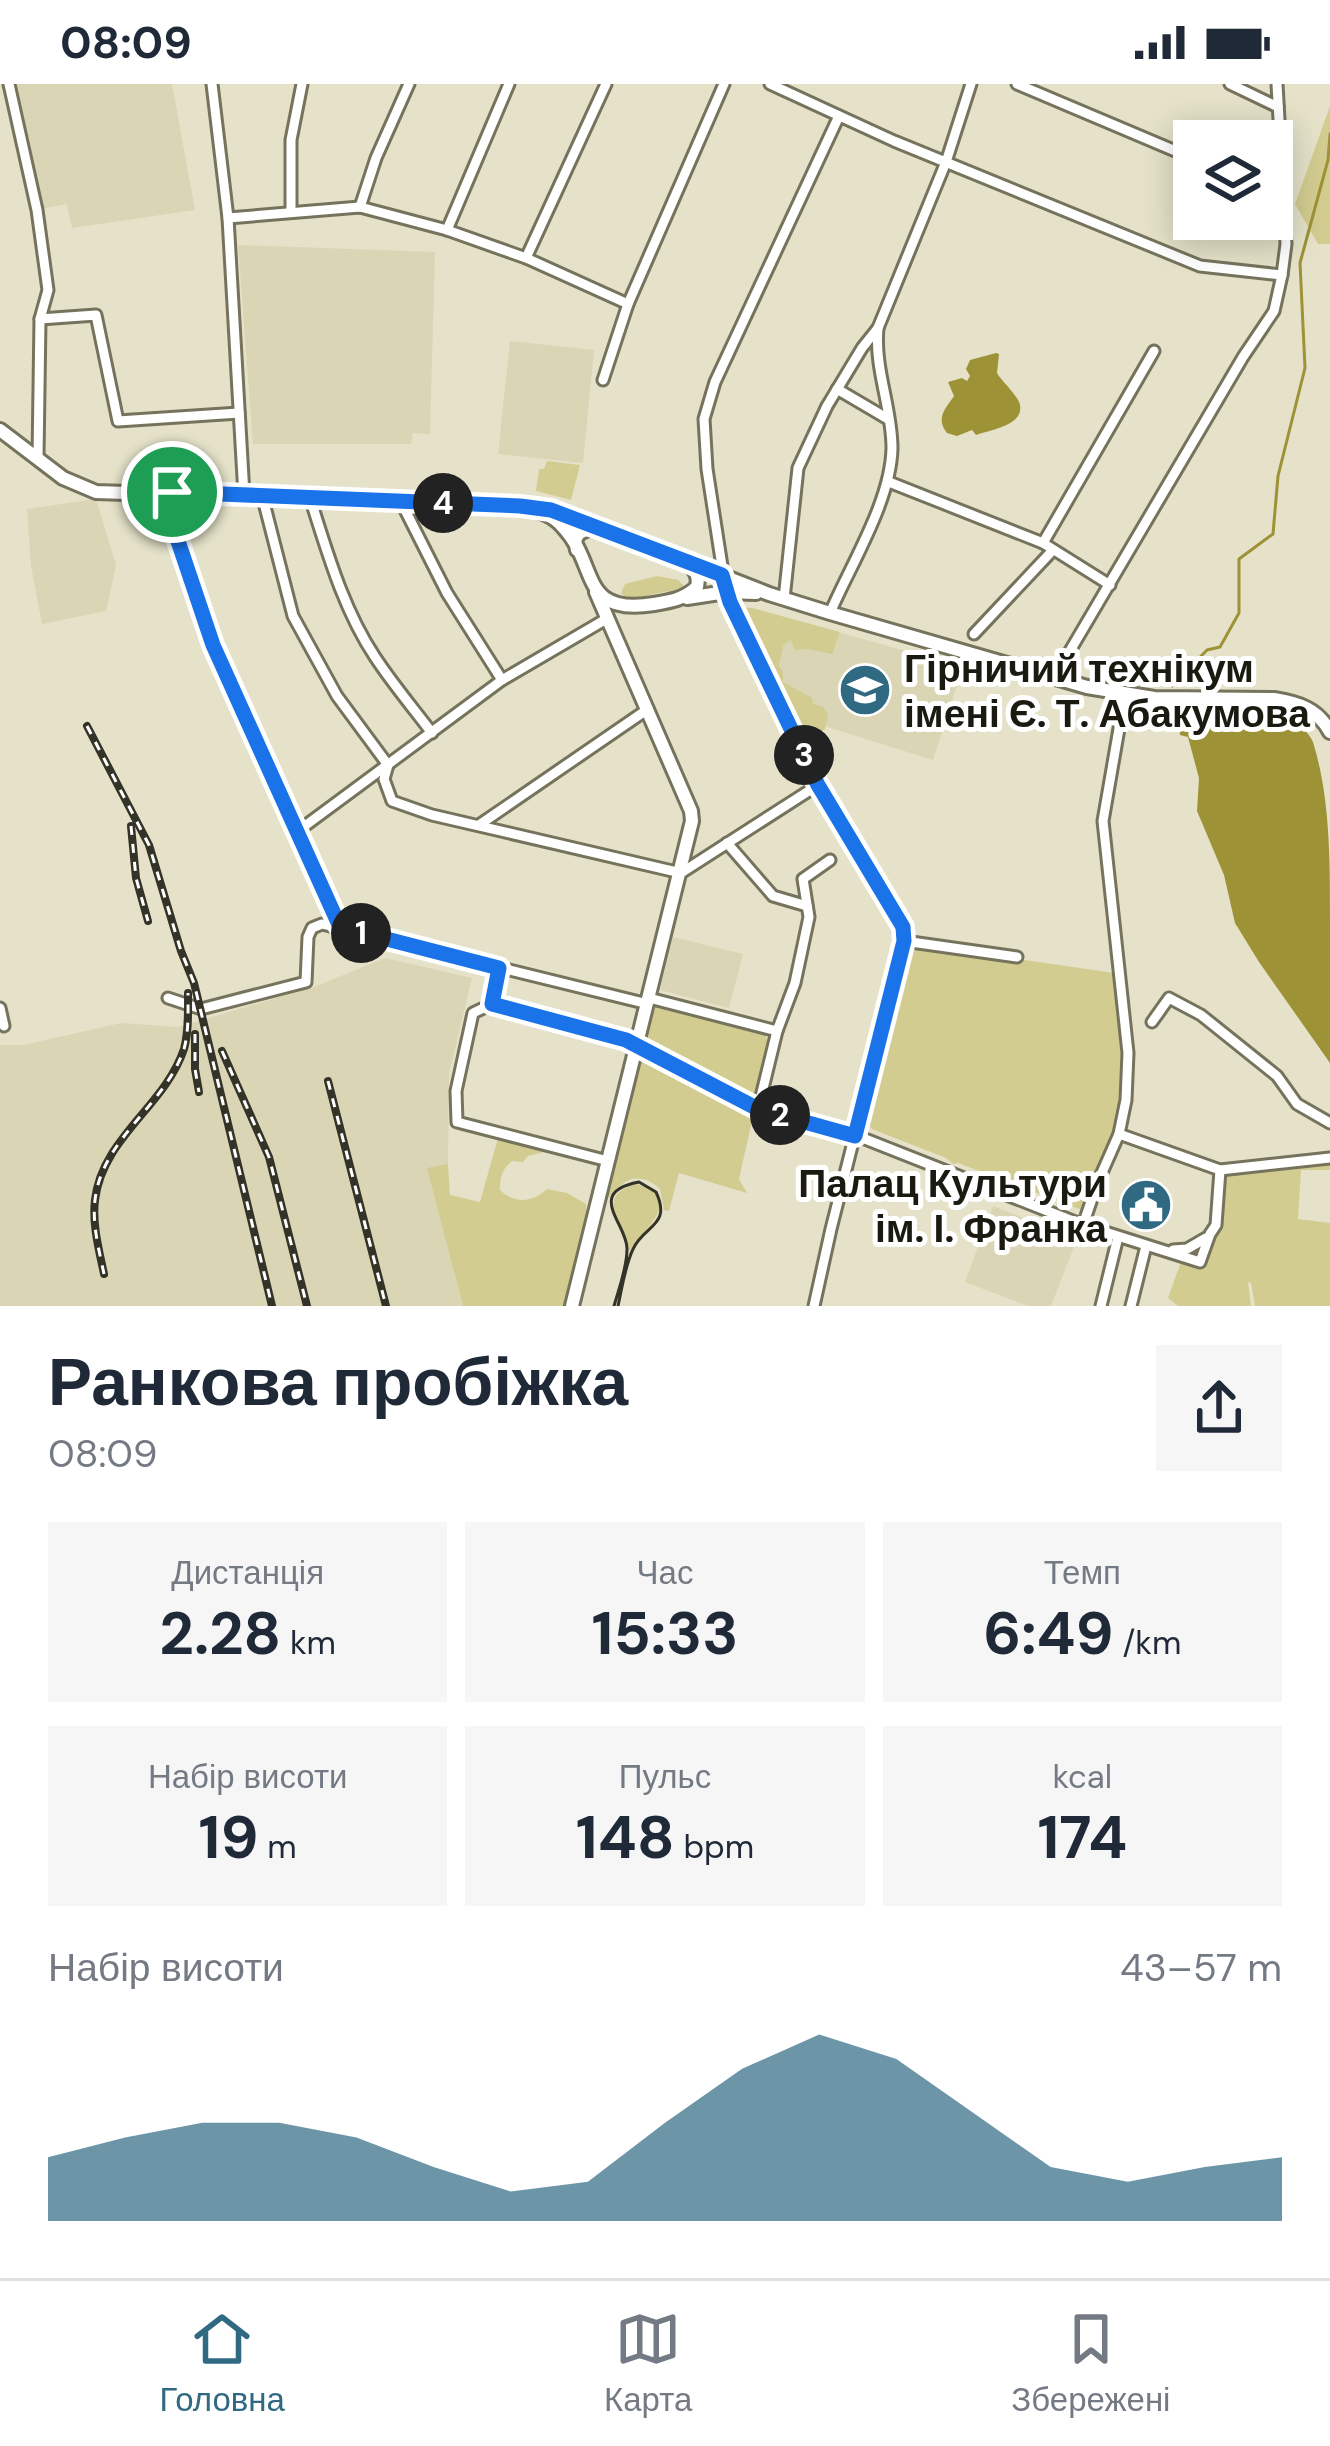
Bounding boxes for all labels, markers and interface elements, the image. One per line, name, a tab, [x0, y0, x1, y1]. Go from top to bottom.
text: 08:09	[60, 13, 192, 72]
map controls	[1173, 120, 1293, 240]
button: layers	[1173, 120, 1293, 240]
pin	[121, 441, 223, 543]
icon: arrive	[139, 459, 205, 525]
pin: 4	[413, 473, 473, 533]
text: 4	[432, 481, 454, 524]
place label: Гірничий технікум імені Є. Т. Абакумова	[904, 643, 1310, 739]
school or university icon: Гірничий технікум імені Є. Т. Абакумова	[837, 662, 893, 718]
pin: 3	[774, 725, 834, 785]
text: 3	[794, 733, 814, 776]
pin: 1	[331, 903, 391, 963]
text: 1	[355, 911, 367, 954]
pin: 2	[750, 1085, 810, 1145]
text: 2	[770, 1093, 790, 1136]
place label: Палац Культури ім. І. Франка	[798, 1158, 1107, 1254]
public building icon: Палац Культури ім. І. Франка	[1118, 1177, 1174, 1233]
text: Ранкова пробіжка	[48, 1340, 628, 1425]
button: share	[1156, 1345, 1282, 1471]
text: 08:09	[48, 1428, 157, 1479]
text: Дистанція	[171, 1551, 324, 1594]
text: Час	[637, 1551, 693, 1594]
text: Темп	[1044, 1551, 1121, 1594]
text: 2.28	[159, 1594, 281, 1673]
text: 15:33	[592, 1594, 738, 1673]
text: 6:49	[983, 1594, 1114, 1673]
text: km	[281, 1621, 336, 1664]
text: /km	[1114, 1621, 1181, 1664]
text: Набір висоти	[148, 1755, 347, 1798]
text: Пульс	[619, 1755, 711, 1798]
text: kcal	[1053, 1755, 1112, 1798]
text: 19	[199, 1798, 259, 1877]
text: 148	[576, 1798, 675, 1877]
text: 174	[1037, 1798, 1127, 1877]
text: m	[259, 1825, 297, 1868]
text: bpm	[675, 1825, 754, 1868]
text: Набір висоти	[48, 1942, 284, 1993]
text: 43–57 m	[1120, 1942, 1282, 1993]
tab: Головна	[160, 2306, 285, 2421]
tab: Карта	[604, 2306, 692, 2421]
tab: Збережені	[1011, 2306, 1170, 2421]

